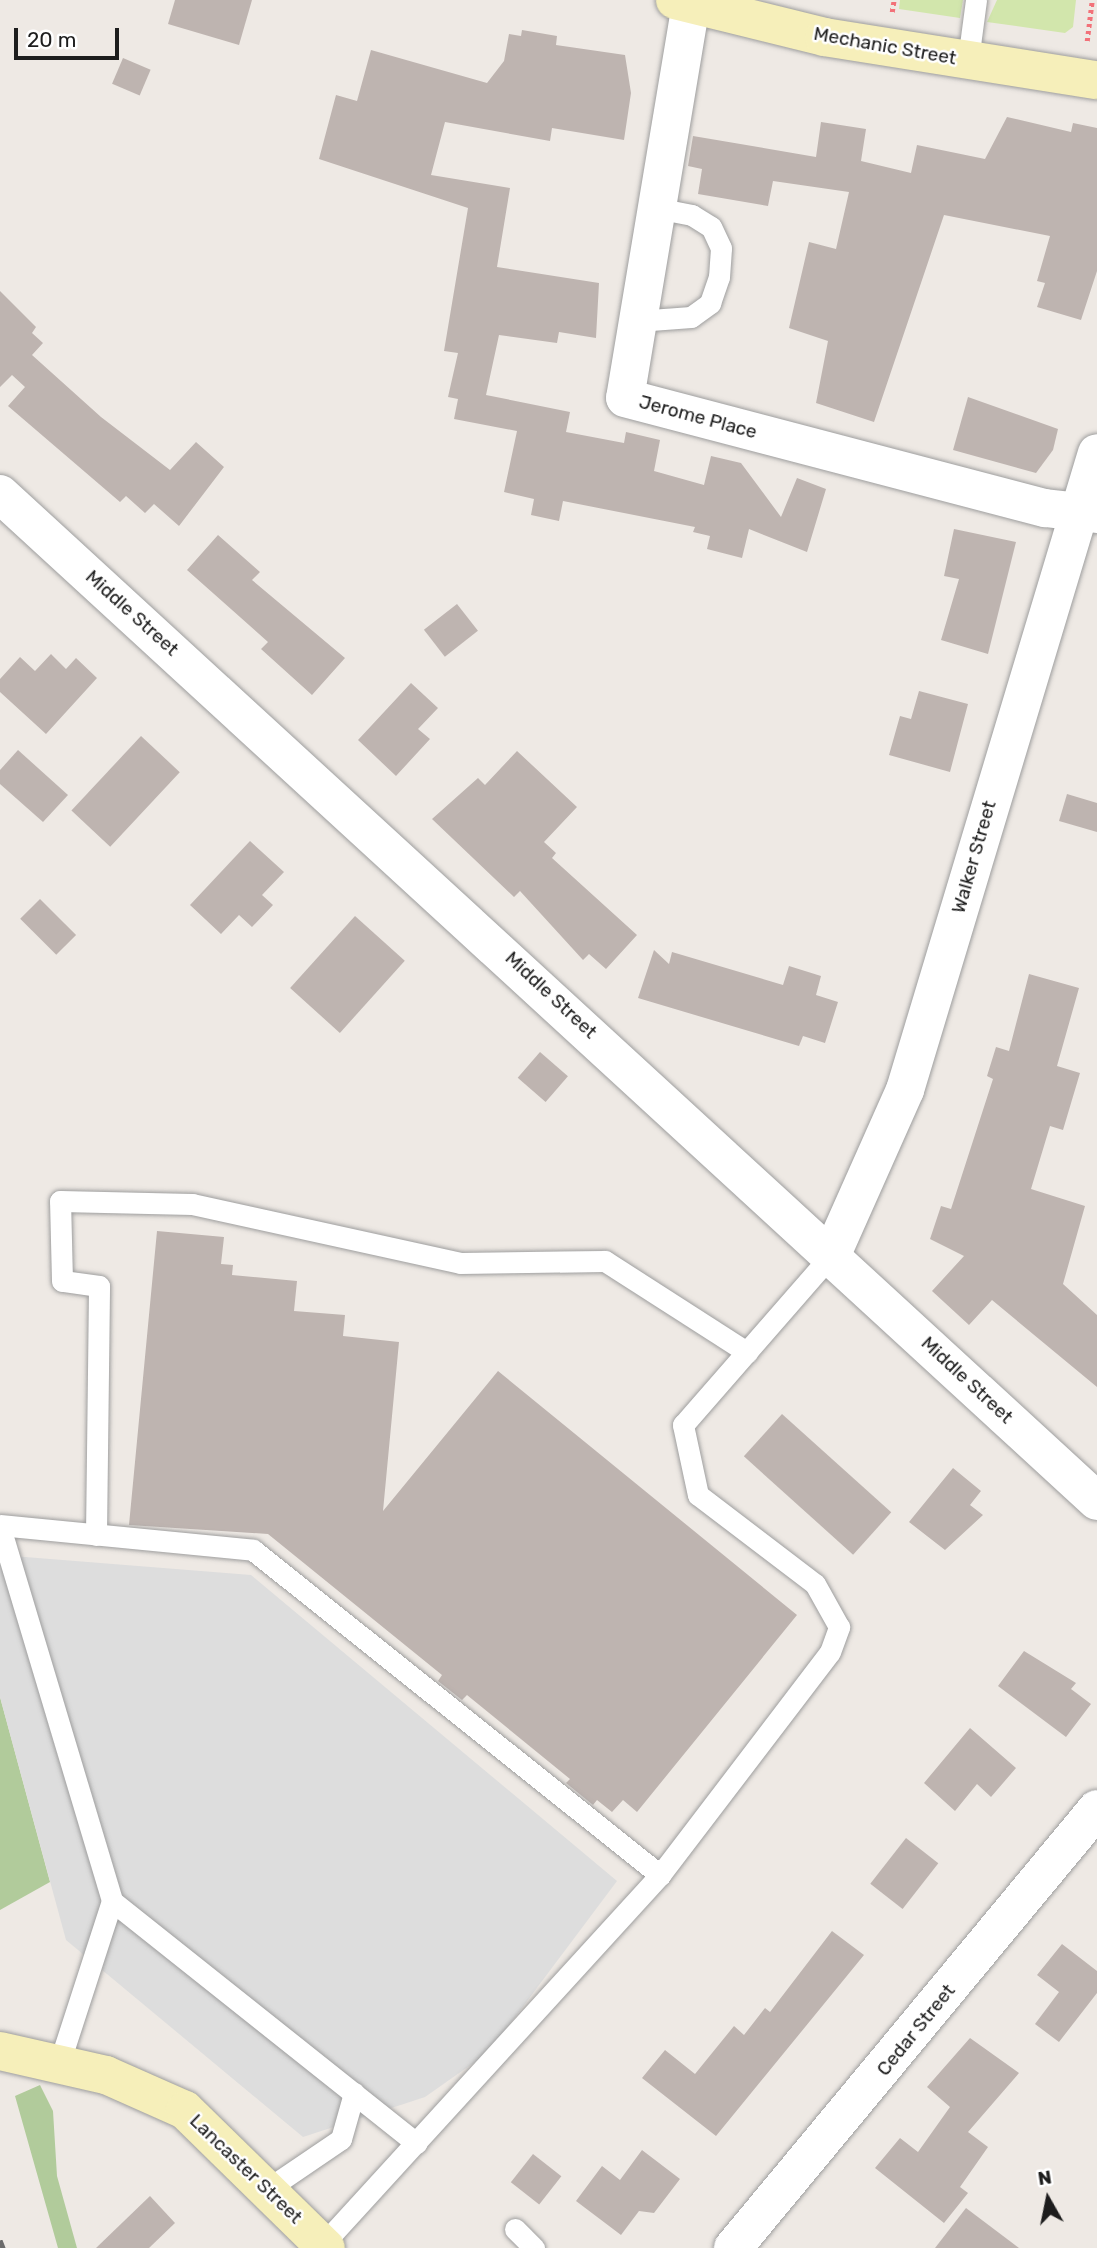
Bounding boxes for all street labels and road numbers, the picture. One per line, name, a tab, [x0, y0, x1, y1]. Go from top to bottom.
street label: Mechanic Street	[812, 22, 958, 70]
street label: Jerome Place	[636, 390, 760, 444]
street label: Middle Street	[81, 565, 183, 661]
street label: Walker Street	[947, 798, 1001, 916]
street label: Middle Street	[500, 947, 602, 1043]
street label: Middle Street	[916, 1332, 1018, 1428]
street label: Cedar Street	[872, 1979, 960, 2081]
street label: Lancaster Street	[185, 2109, 307, 2229]

